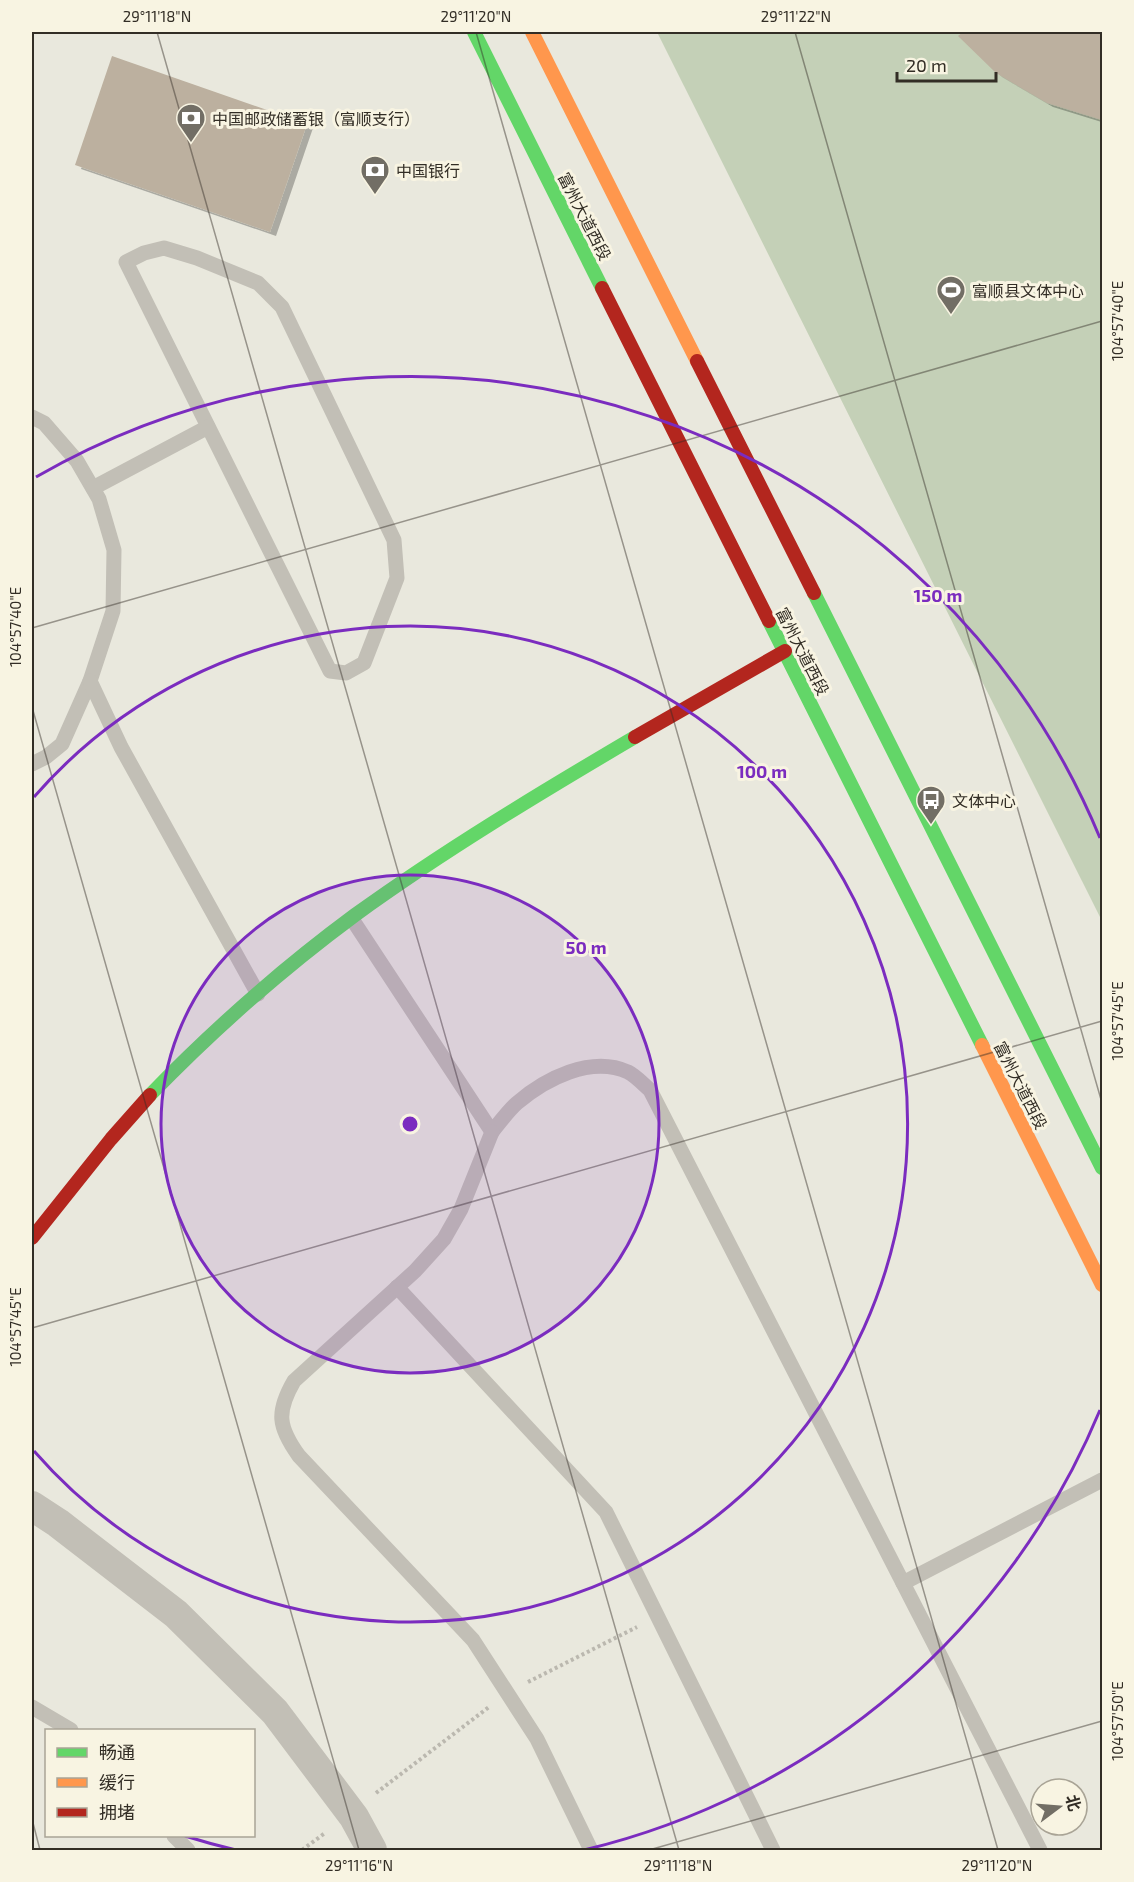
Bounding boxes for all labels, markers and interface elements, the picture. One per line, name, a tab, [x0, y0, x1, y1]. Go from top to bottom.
text: 29°11'18"N	[123, 7, 191, 25]
text: 29°11'20"N	[441, 7, 511, 25]
text: 29°11'22"N	[761, 7, 831, 25]
scale bar	[897, 45, 996, 83]
text: 20 m	[906, 54, 947, 76]
bank icon: 中国邮政储蓄银（富顺支行）	[175, 102, 207, 144]
place label: 中国邮政储蓄银（富顺支行）	[212, 109, 420, 128]
bank icon: 中国银行	[359, 154, 391, 196]
place label: 中国银行	[396, 161, 460, 180]
street label: 富州大道西段	[555, 169, 615, 263]
sports icon: 富顺县文体中心	[935, 274, 967, 316]
place label: 富顺县文体中心	[972, 281, 1084, 300]
text: 104°57'40"E	[1108, 281, 1126, 361]
text: 150 m	[914, 584, 962, 606]
text: 104°57'40"E	[6, 587, 24, 667]
street label: 富州大道西段	[773, 604, 833, 698]
text: 100 m	[737, 760, 787, 782]
bus stop icon: 文体中心	[915, 784, 947, 826]
place label: 文体中心	[952, 791, 1016, 810]
text: 50 m	[565, 936, 607, 958]
text: 104°57'45"E	[1108, 981, 1126, 1061]
street label: 富州大道西段	[991, 1038, 1051, 1132]
centre of rings	[400, 1114, 420, 1134]
text: 104°57'45"E	[6, 1287, 24, 1367]
text: 104°57'50"E	[1108, 1681, 1126, 1761]
legend	[45, 1729, 255, 1837]
text: 畅通	[99, 1741, 135, 1763]
text: 缓行	[99, 1771, 135, 1793]
north arrow	[1029, 1777, 1089, 1837]
text: 北	[1063, 1792, 1085, 1813]
text: 拥堵	[99, 1801, 135, 1823]
text: 29°11'16"N	[325, 1856, 393, 1874]
text: 29°11'18"N	[644, 1856, 712, 1874]
text: 29°11'20"N	[962, 1856, 1032, 1874]

